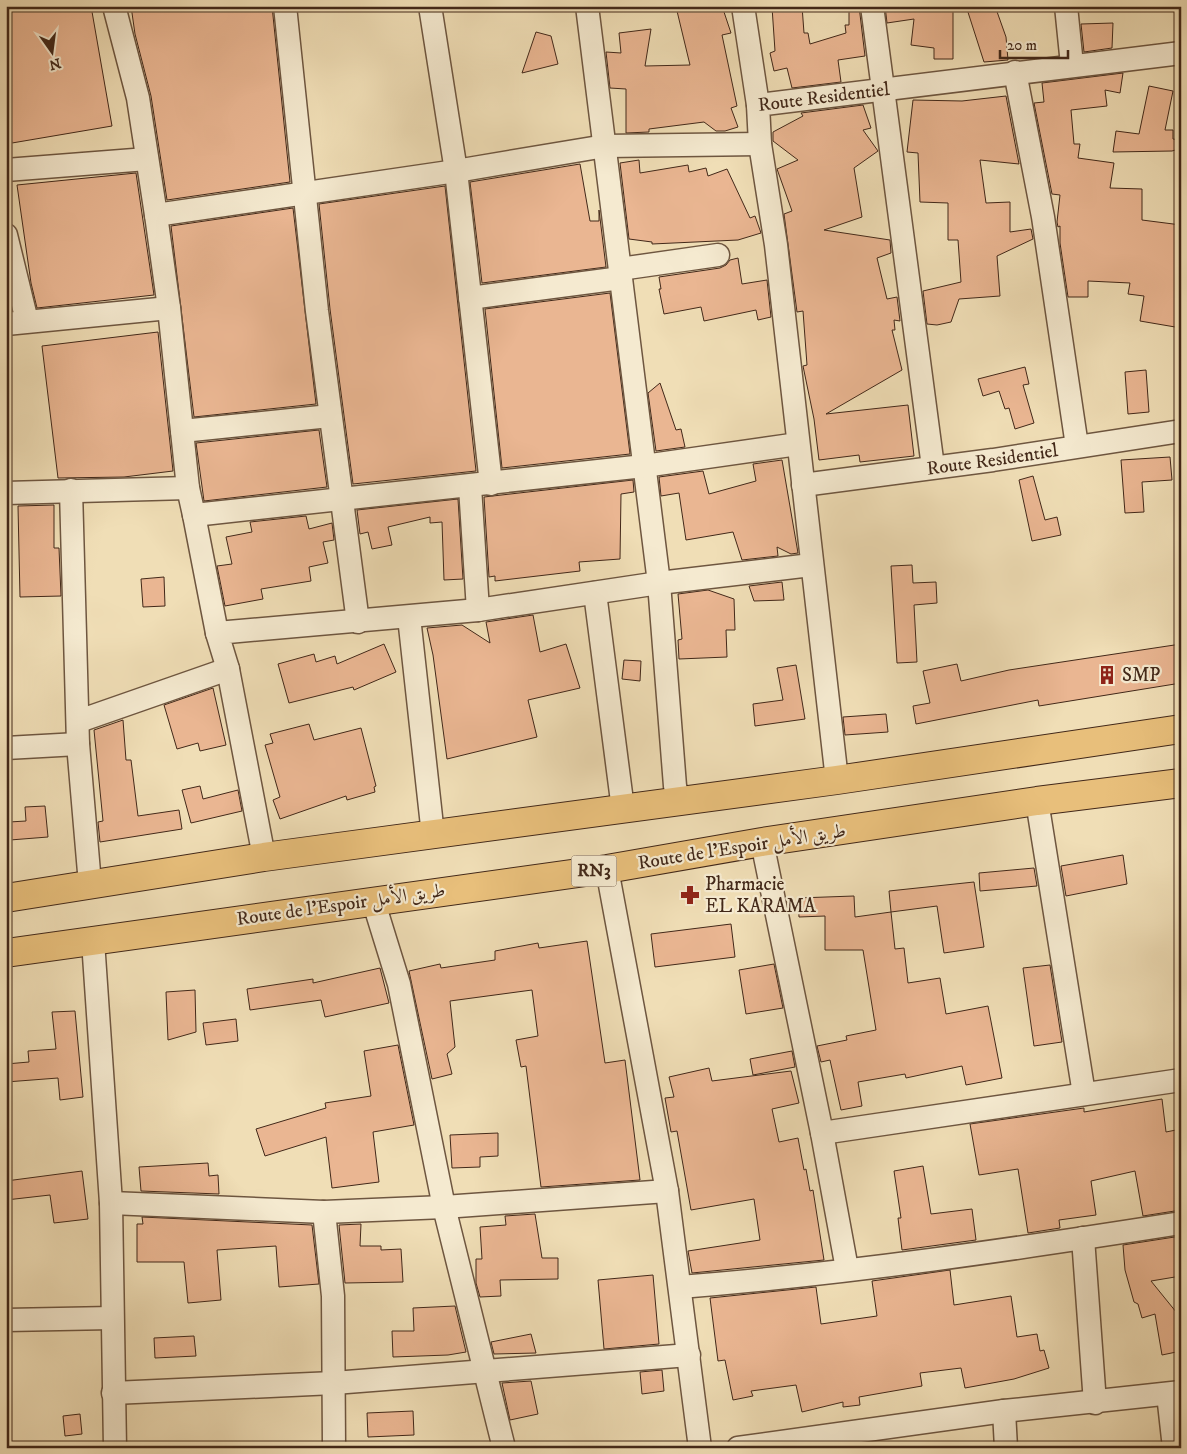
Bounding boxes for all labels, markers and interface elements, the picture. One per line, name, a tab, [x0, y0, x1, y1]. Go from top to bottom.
north arrow	[28, 28, 78, 78]
scale bar	[1000, 28, 1067, 60]
text: 20 m	[1007, 36, 1037, 55]
text: N	[47, 54, 63, 74]
street label: Route Residentiel	[757, 77, 891, 116]
street label: Route Residentiel	[925, 439, 1060, 480]
building icon: SMP	[1096, 664, 1118, 686]
place label: SMP	[1122, 664, 1160, 687]
street label: Route de l’Espoir طريق الأمل	[636, 816, 848, 876]
road number: RN3	[572, 856, 616, 886]
place label: Pharmacie EL KARAMA	[705, 873, 817, 918]
street label: Route de l’Espoir طريق الأمل	[235, 876, 447, 932]
pharmacy icon: Pharmacie EL KARAMA	[679, 884, 701, 906]

